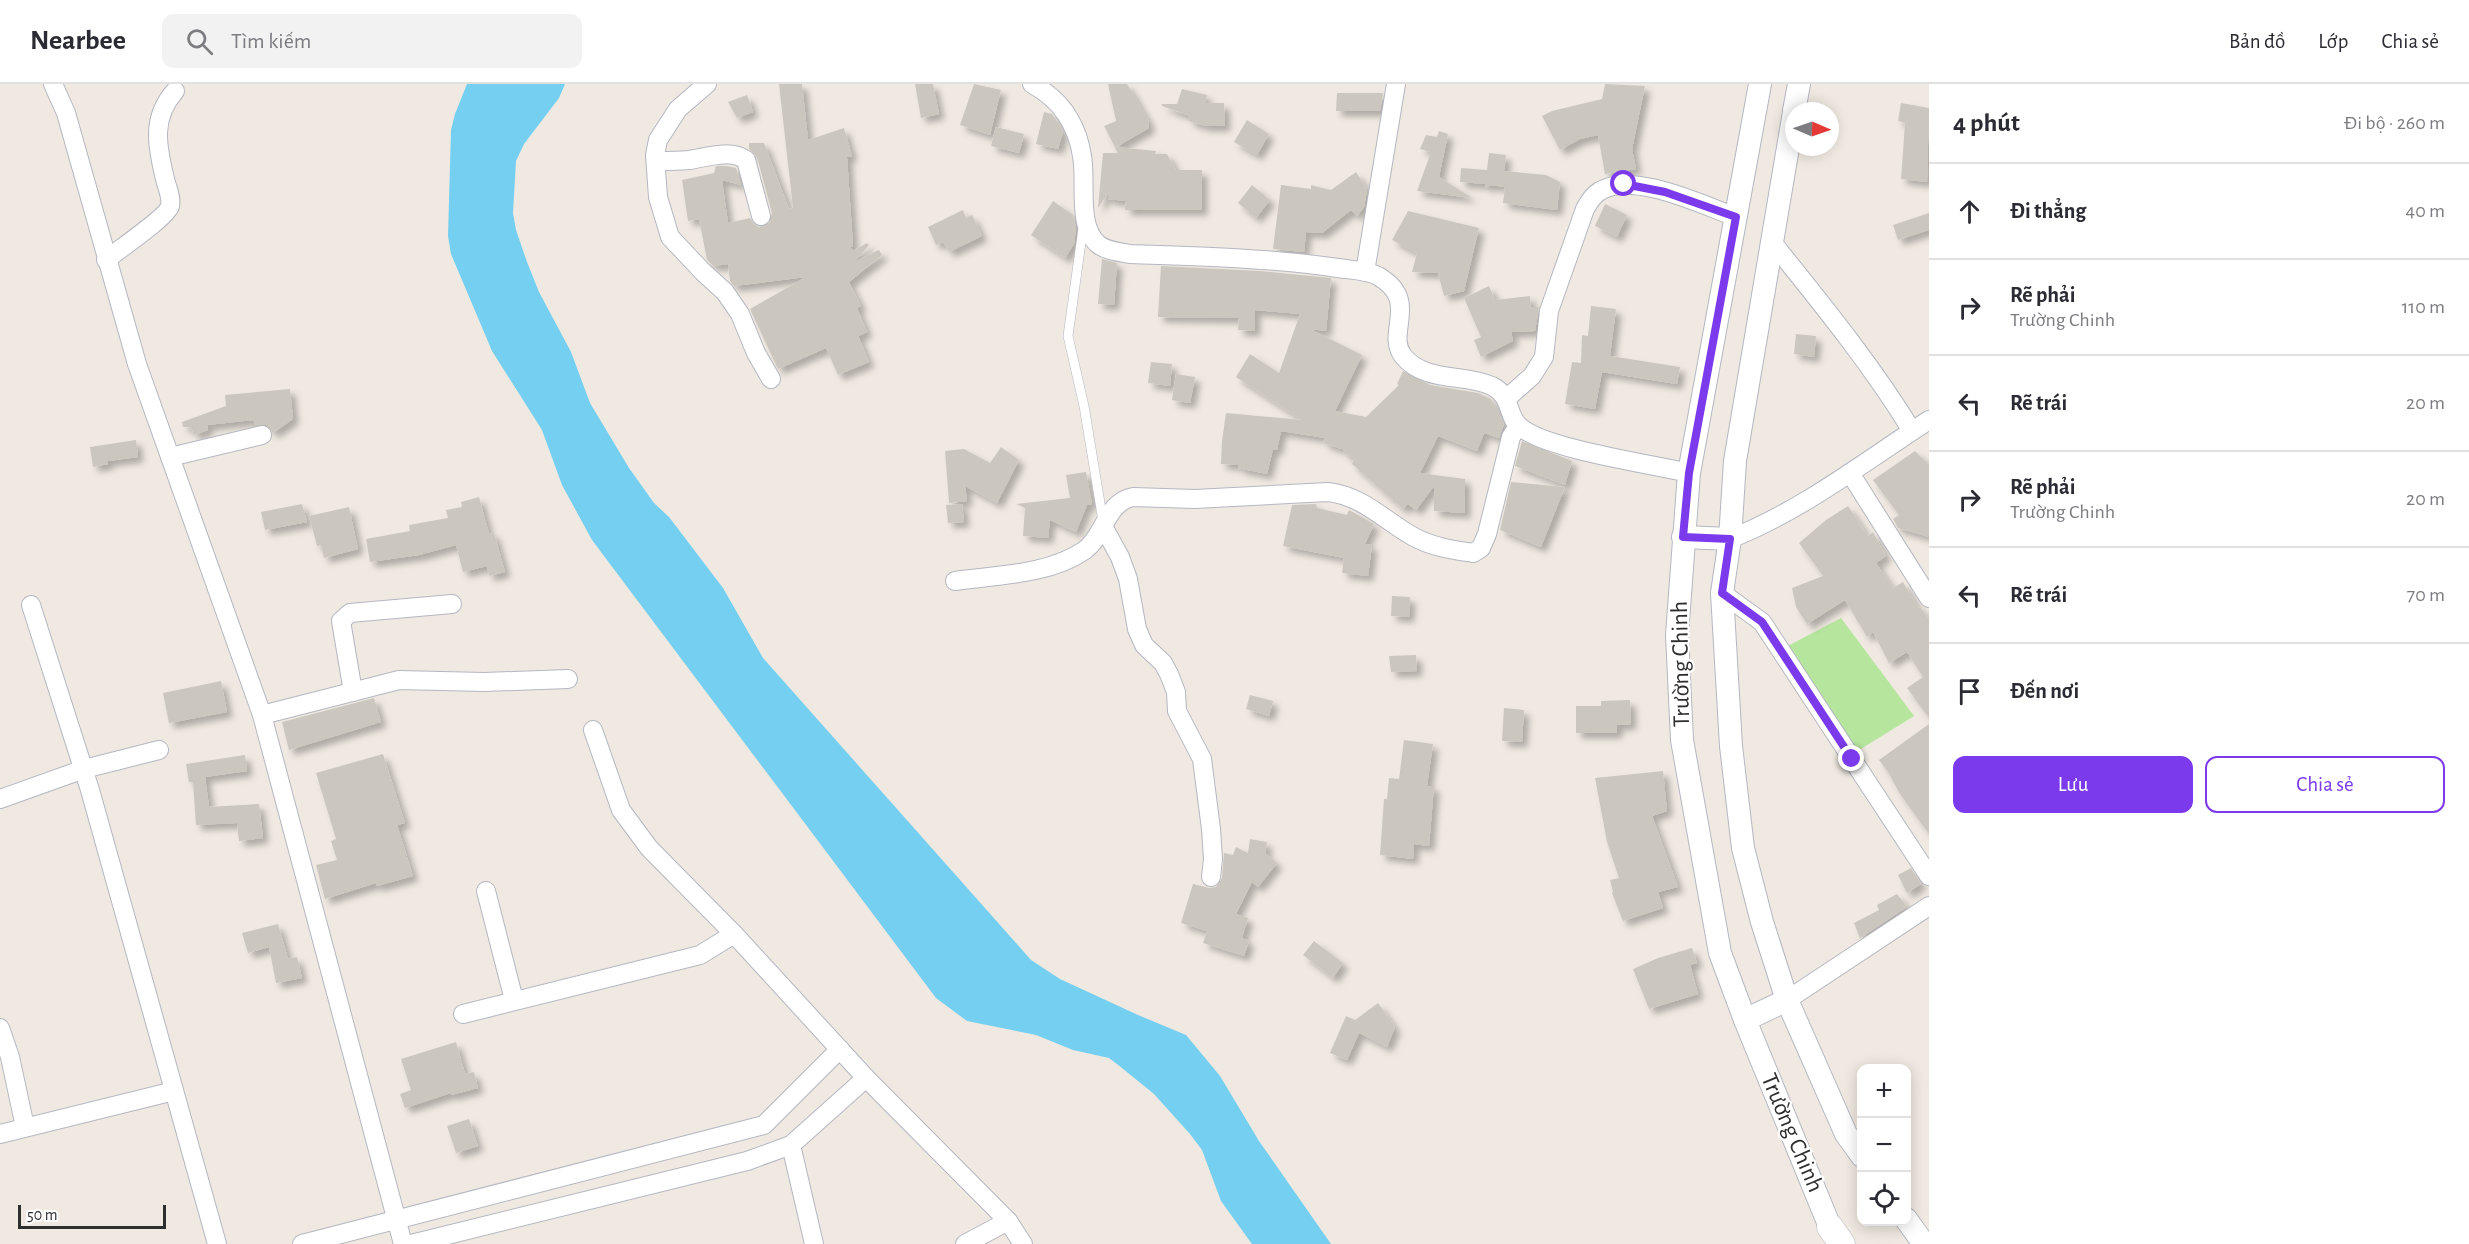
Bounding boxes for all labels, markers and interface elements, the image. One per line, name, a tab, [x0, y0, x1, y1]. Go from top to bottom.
search box	[162, 14, 582, 68]
icon: search	[183, 25, 216, 58]
text: Nearbee	[30, 27, 126, 55]
text: Tìm kiếm	[231, 30, 311, 52]
text: Bản đồ	[2229, 31, 2285, 52]
text: Lớp	[2318, 31, 2348, 52]
text: Chia sẻ	[2381, 31, 2439, 52]
north arrow	[1785, 102, 1839, 156]
text: 4 phút	[1953, 110, 2020, 136]
text: Đi bộ · 260 m	[2344, 113, 2445, 133]
route start	[1610, 170, 1636, 196]
icon: ahead	[1953, 195, 1986, 228]
text: Đi thẳng	[2010, 200, 2086, 222]
text: 40 m	[2406, 201, 2445, 221]
text: Rẽ phải	[2010, 284, 2075, 306]
icon: right	[1953, 291, 1986, 324]
text: 110 m	[2401, 297, 2445, 317]
text: Trường Chinh	[2010, 310, 2115, 330]
icon: left	[1953, 387, 1986, 420]
text: Rẽ trái	[2010, 392, 2067, 414]
text: 20 m	[2406, 393, 2445, 413]
text: Rẽ phải	[2010, 476, 2075, 498]
icon: right	[1953, 483, 1986, 516]
text: 20 m	[2406, 489, 2445, 509]
text: Trường Chinh	[2010, 502, 2115, 522]
icon: left	[1953, 579, 1986, 612]
text: Rẽ trái	[2010, 584, 2067, 606]
text: 70 m	[2407, 585, 2445, 605]
street label: Trường Chinh	[1668, 601, 1694, 727]
icon: arrive	[1953, 675, 1986, 708]
text: Đến nơi	[2010, 680, 2079, 702]
route end	[1838, 745, 1864, 771]
button: Lưu	[1953, 756, 2193, 813]
button: Chia sẻ	[2205, 756, 2445, 813]
map controls	[1857, 1064, 1911, 1226]
button: +	[1857, 1064, 1911, 1118]
street label: Trường Chinh	[1756, 1070, 1828, 1196]
button: −	[1857, 1118, 1911, 1172]
button: locate	[1857, 1172, 1911, 1226]
scale bar	[18, 1202, 166, 1230]
text: 50 m	[27, 1207, 58, 1223]

